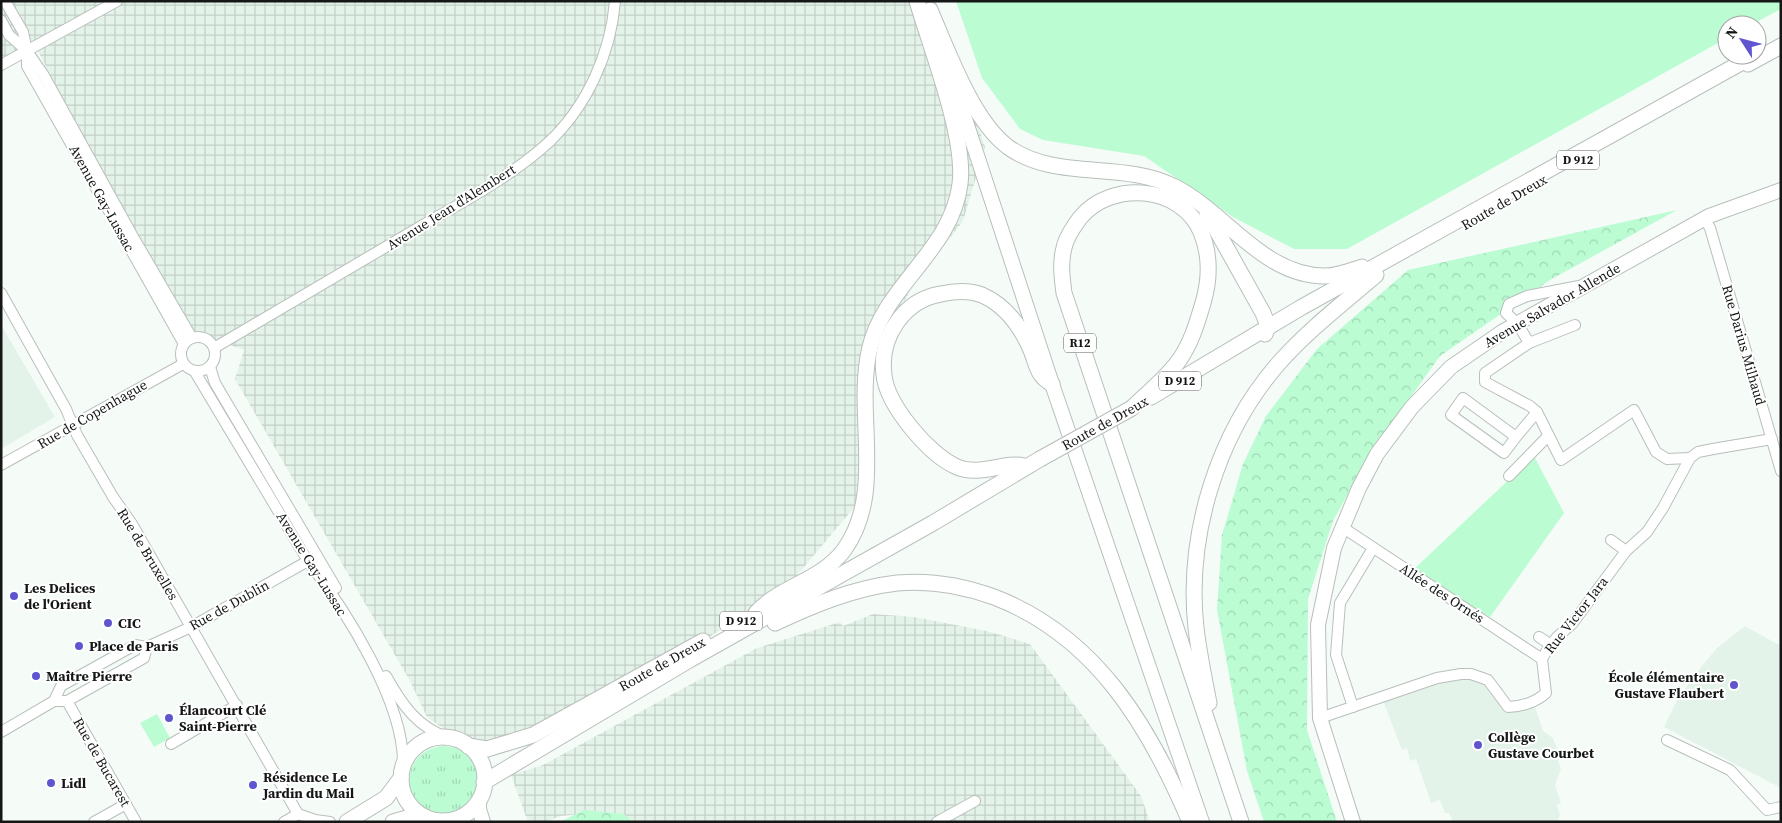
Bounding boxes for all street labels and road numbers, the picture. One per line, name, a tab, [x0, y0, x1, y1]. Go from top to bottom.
street label: Avenue Gay-Lussac	[64, 141, 140, 255]
road number: D 912	[1557, 150, 1599, 170]
street label: Avenue Jean d'Alembert	[383, 159, 520, 255]
street label: Route de Dreux	[1457, 169, 1551, 235]
street label: Avenue Salvador Allende	[1480, 258, 1624, 352]
street label: Rue Darius Milhaud	[1717, 282, 1771, 408]
road number: R12	[1064, 333, 1096, 352]
road number: D 912	[1159, 372, 1201, 391]
street label: Rue de Copenhague	[33, 374, 151, 454]
street label: Route de Dreux	[1058, 391, 1153, 455]
street label: Rue de Bruxelles	[113, 504, 183, 604]
street label: Avenue Gay-Lussac	[272, 508, 352, 620]
street label: Allée des Ornés	[1396, 558, 1488, 628]
street label: Rue Victor Jara	[1539, 571, 1613, 658]
street label: Rue de Dublin	[185, 575, 273, 635]
road number: D 912	[720, 612, 762, 630]
street label: Route de Dreux	[615, 632, 710, 696]
street label: Rue de Bucarest	[68, 714, 136, 811]

